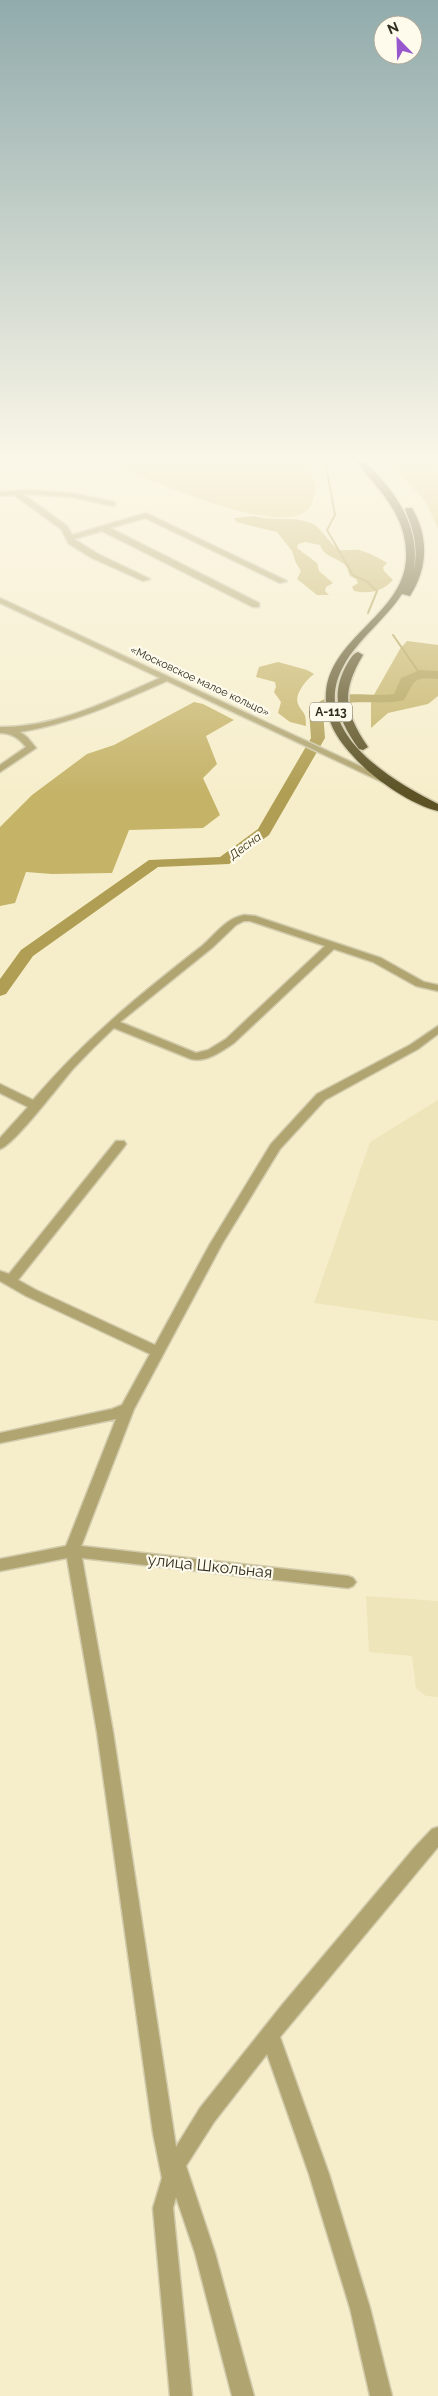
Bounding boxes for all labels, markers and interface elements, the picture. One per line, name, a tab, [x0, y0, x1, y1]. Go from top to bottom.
north arrow	[373, 15, 423, 65]
text: N	[385, 19, 401, 37]
street label: «Московское малое кольцо»	[128, 643, 272, 719]
road number: А-113	[310, 702, 352, 722]
water label: Десна	[225, 830, 264, 863]
street label: улица Школьная	[147, 1550, 273, 1582]

